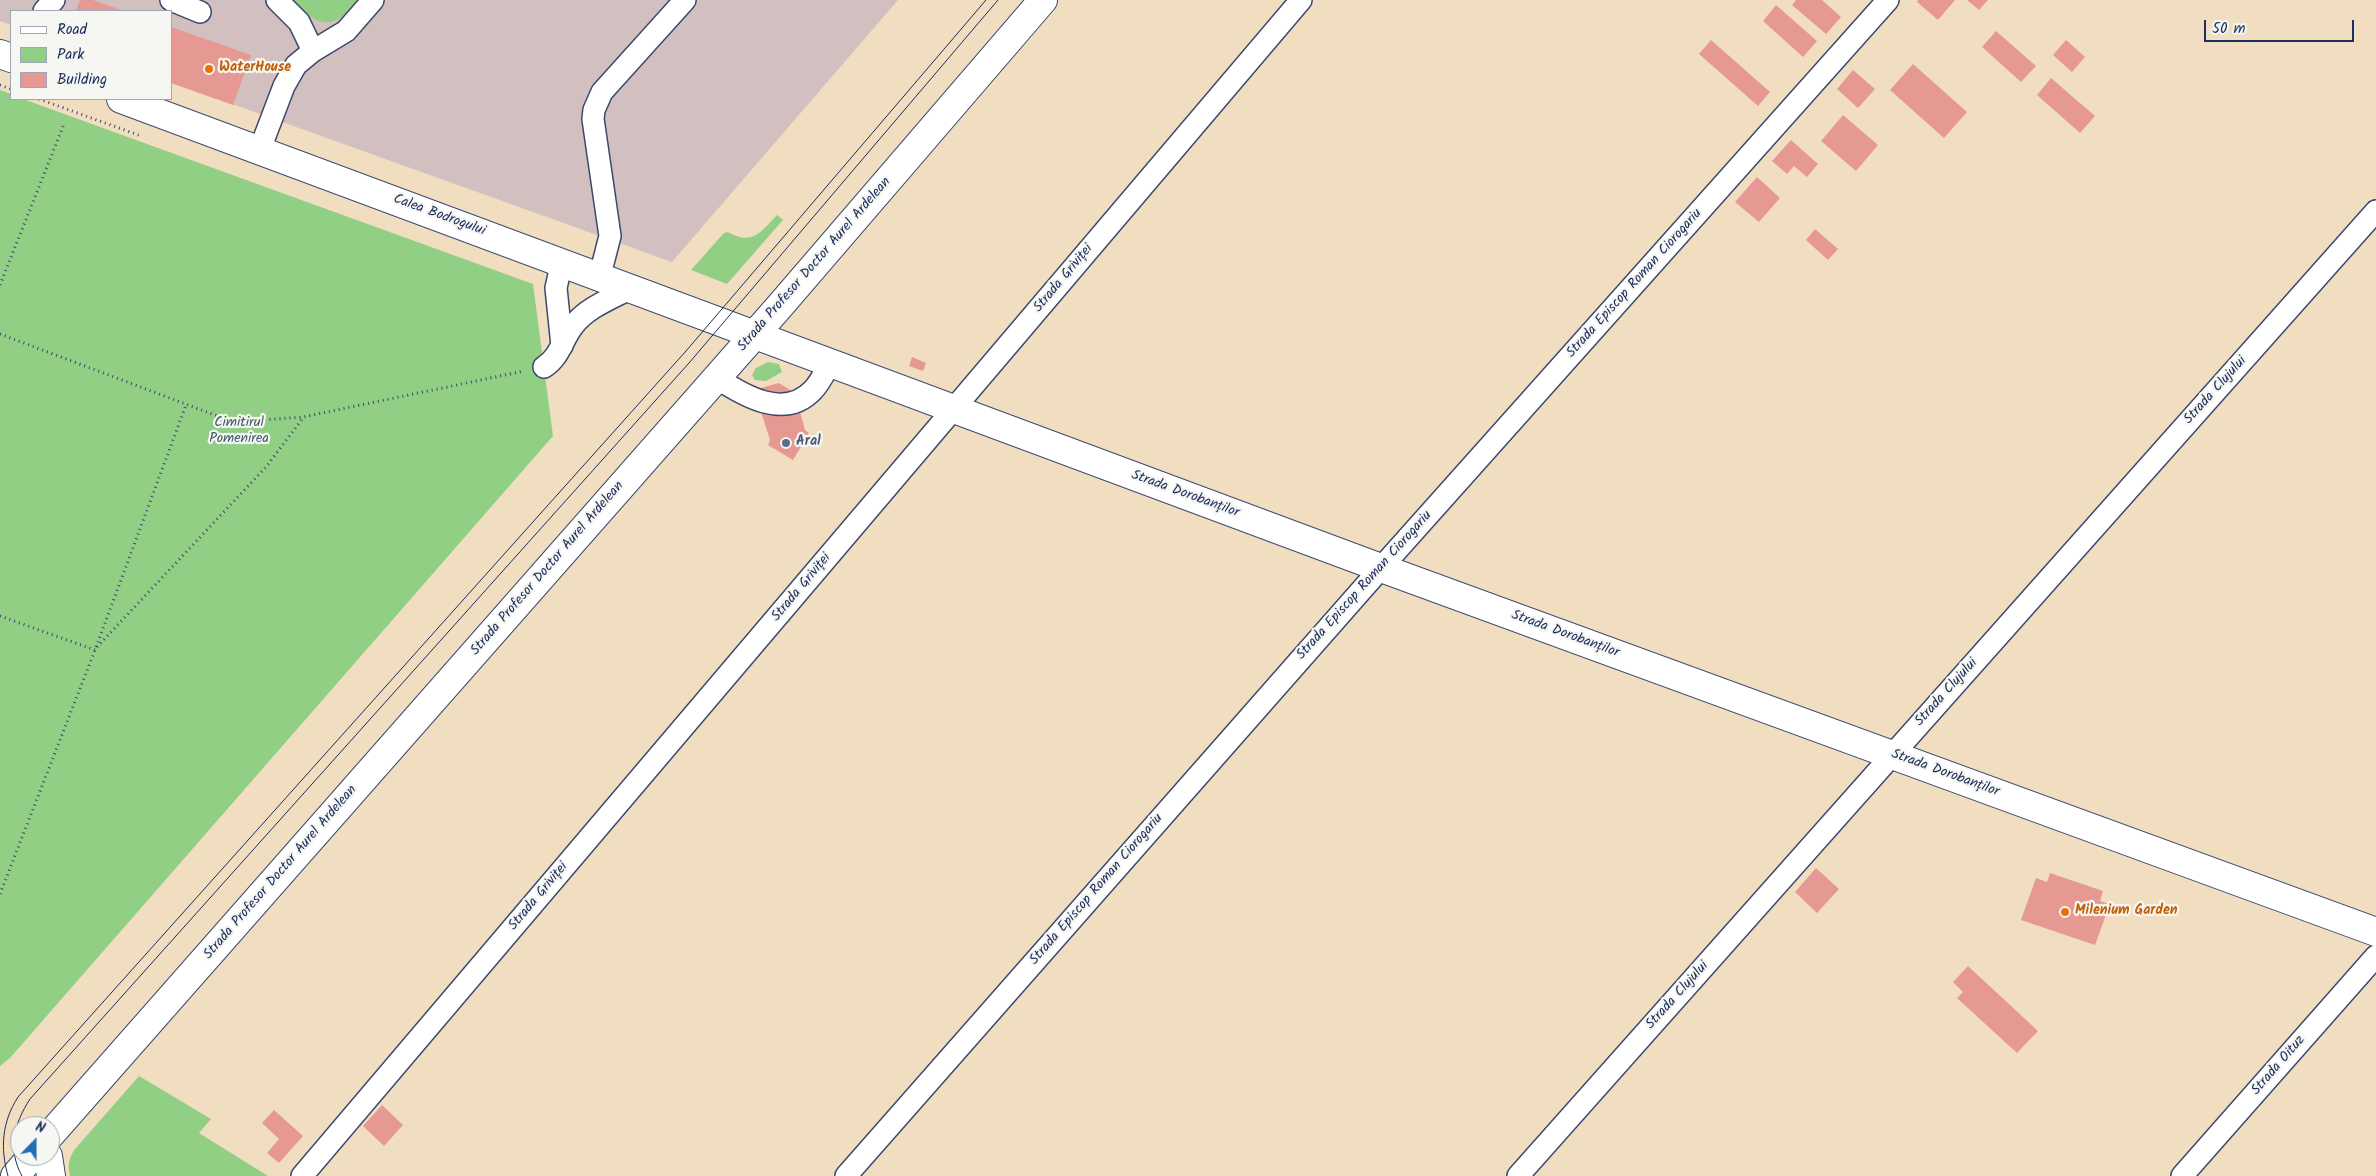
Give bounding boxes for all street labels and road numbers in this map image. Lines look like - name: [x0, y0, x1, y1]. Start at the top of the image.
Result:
- street label: Strada Profesor Doctor Aurel Ardelean: [735, 175, 895, 355]
- street label: Calea Bodrogului: [391, 192, 487, 240]
- street label: Strada Episcop Roman Ciorogariu: [1564, 206, 1706, 362]
- street label: Strada Griviței: [1031, 242, 1097, 316]
- street label: Strada Clujului: [2181, 354, 2251, 428]
- street label: Strada Dorobanților: [1129, 468, 1241, 522]
- street label: Strada Profesor Doctor Aurel Ardelean: [468, 479, 628, 659]
- street label: Strada Episcop Roman Ciorogariu: [1294, 508, 1436, 664]
- street label: Strada Griviței: [769, 551, 835, 625]
- street label: Strada Dorobanților: [1509, 608, 1621, 662]
- street label: Strada Clujului: [1912, 656, 1982, 730]
- street label: Strada Dorobanților: [1889, 747, 2001, 801]
- street label: Strada Profesor Doctor Aurel Ardelean: [201, 783, 361, 963]
- street label: Strada Episcop Roman Ciorogariu: [1027, 811, 1167, 969]
- street label: Strada Griviței: [506, 860, 572, 934]
- street label: Strada Clujului: [1643, 959, 1713, 1033]
- street label: Strada Oituz: [2249, 1033, 2309, 1099]

